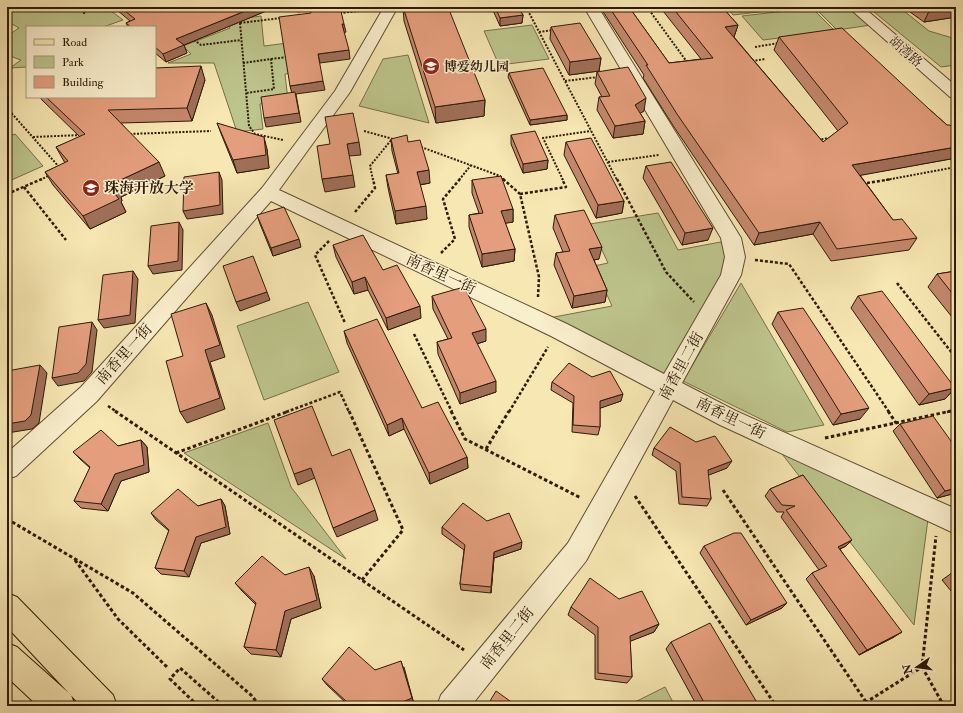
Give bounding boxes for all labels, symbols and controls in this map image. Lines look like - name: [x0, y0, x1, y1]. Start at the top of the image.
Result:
- legend: [26, 26, 156, 98]
- street label: 胡湾路: [885, 33, 925, 71]
- text: Road: [62, 35, 87, 50]
- text: Park: [62, 55, 84, 70]
- school or university icon: 博爱幼儿园: [421, 56, 441, 76]
- place label: 博爱幼儿园: [444, 59, 509, 75]
- text: Building: [62, 75, 105, 90]
- school or university icon: 珠海开放大学: [81, 178, 101, 198]
- place label: 珠海开放大学: [104, 179, 194, 198]
- street label: 南香里一街: [403, 250, 479, 299]
- street label: 南香里一街: [92, 320, 157, 389]
- street label: 南香里二街: [655, 329, 708, 404]
- street label: 南香里一街: [693, 393, 769, 443]
- street label: 南香里二街: [476, 603, 538, 673]
- north arrow: [897, 647, 937, 687]
- text: N: [900, 662, 915, 676]

